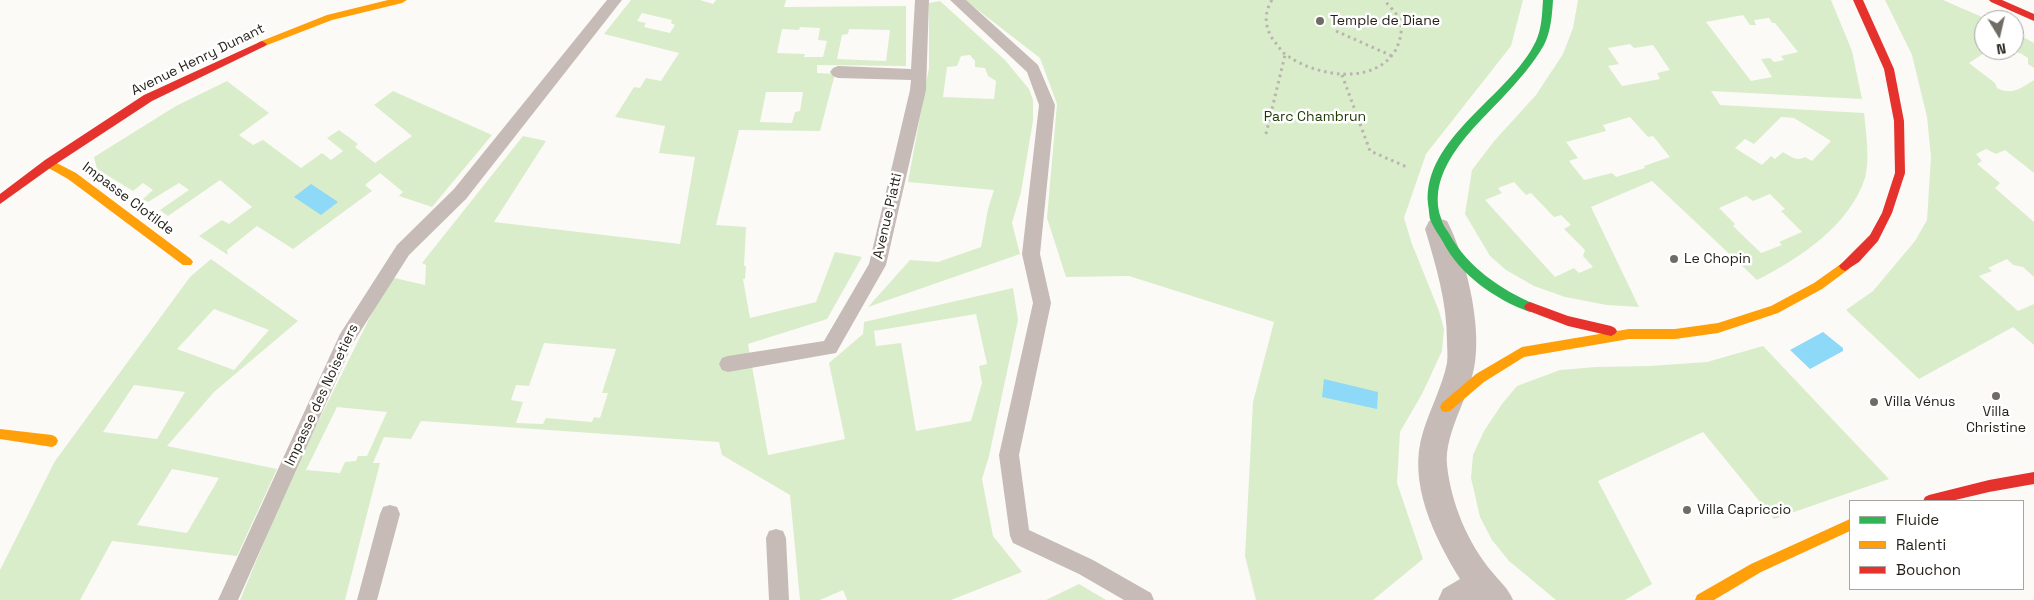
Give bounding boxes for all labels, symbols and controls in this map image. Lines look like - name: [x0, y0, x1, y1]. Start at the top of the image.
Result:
- north arrow: [1974, 10, 2024, 60]
- place label: Temple de Diane: [1330, 13, 1440, 29]
- marker: Temple de Diane: [1314, 15, 1326, 27]
- street label: Avenue Henry Dunant: [129, 20, 267, 100]
- text: N: [1995, 39, 2007, 58]
- park label: Parc Chambrun: [1264, 109, 1366, 125]
- street label: Impasse Clotilde: [79, 159, 177, 239]
- street label: Avenue Piatti: [870, 172, 906, 260]
- place label: Le Chopin: [1684, 251, 1751, 267]
- marker: Le Chopin: [1668, 253, 1680, 265]
- street label: Impasse des Noisetiers: [282, 321, 362, 469]
- marker: Villa Christine: [1990, 390, 2002, 402]
- place label: Villa Vénus: [1884, 394, 1955, 410]
- marker: Villa Vénus: [1868, 396, 1880, 408]
- place label: Villa Christine: [1966, 404, 2026, 437]
- legend: [1849, 500, 2024, 590]
- place label: Villa Capriccio: [1697, 502, 1791, 518]
- marker: Villa Capriccio: [1681, 504, 1693, 516]
- text: Fluide: [1896, 510, 1939, 529]
- text: Ralenti: [1896, 535, 1946, 554]
- text: Bouchon: [1896, 560, 1961, 579]

